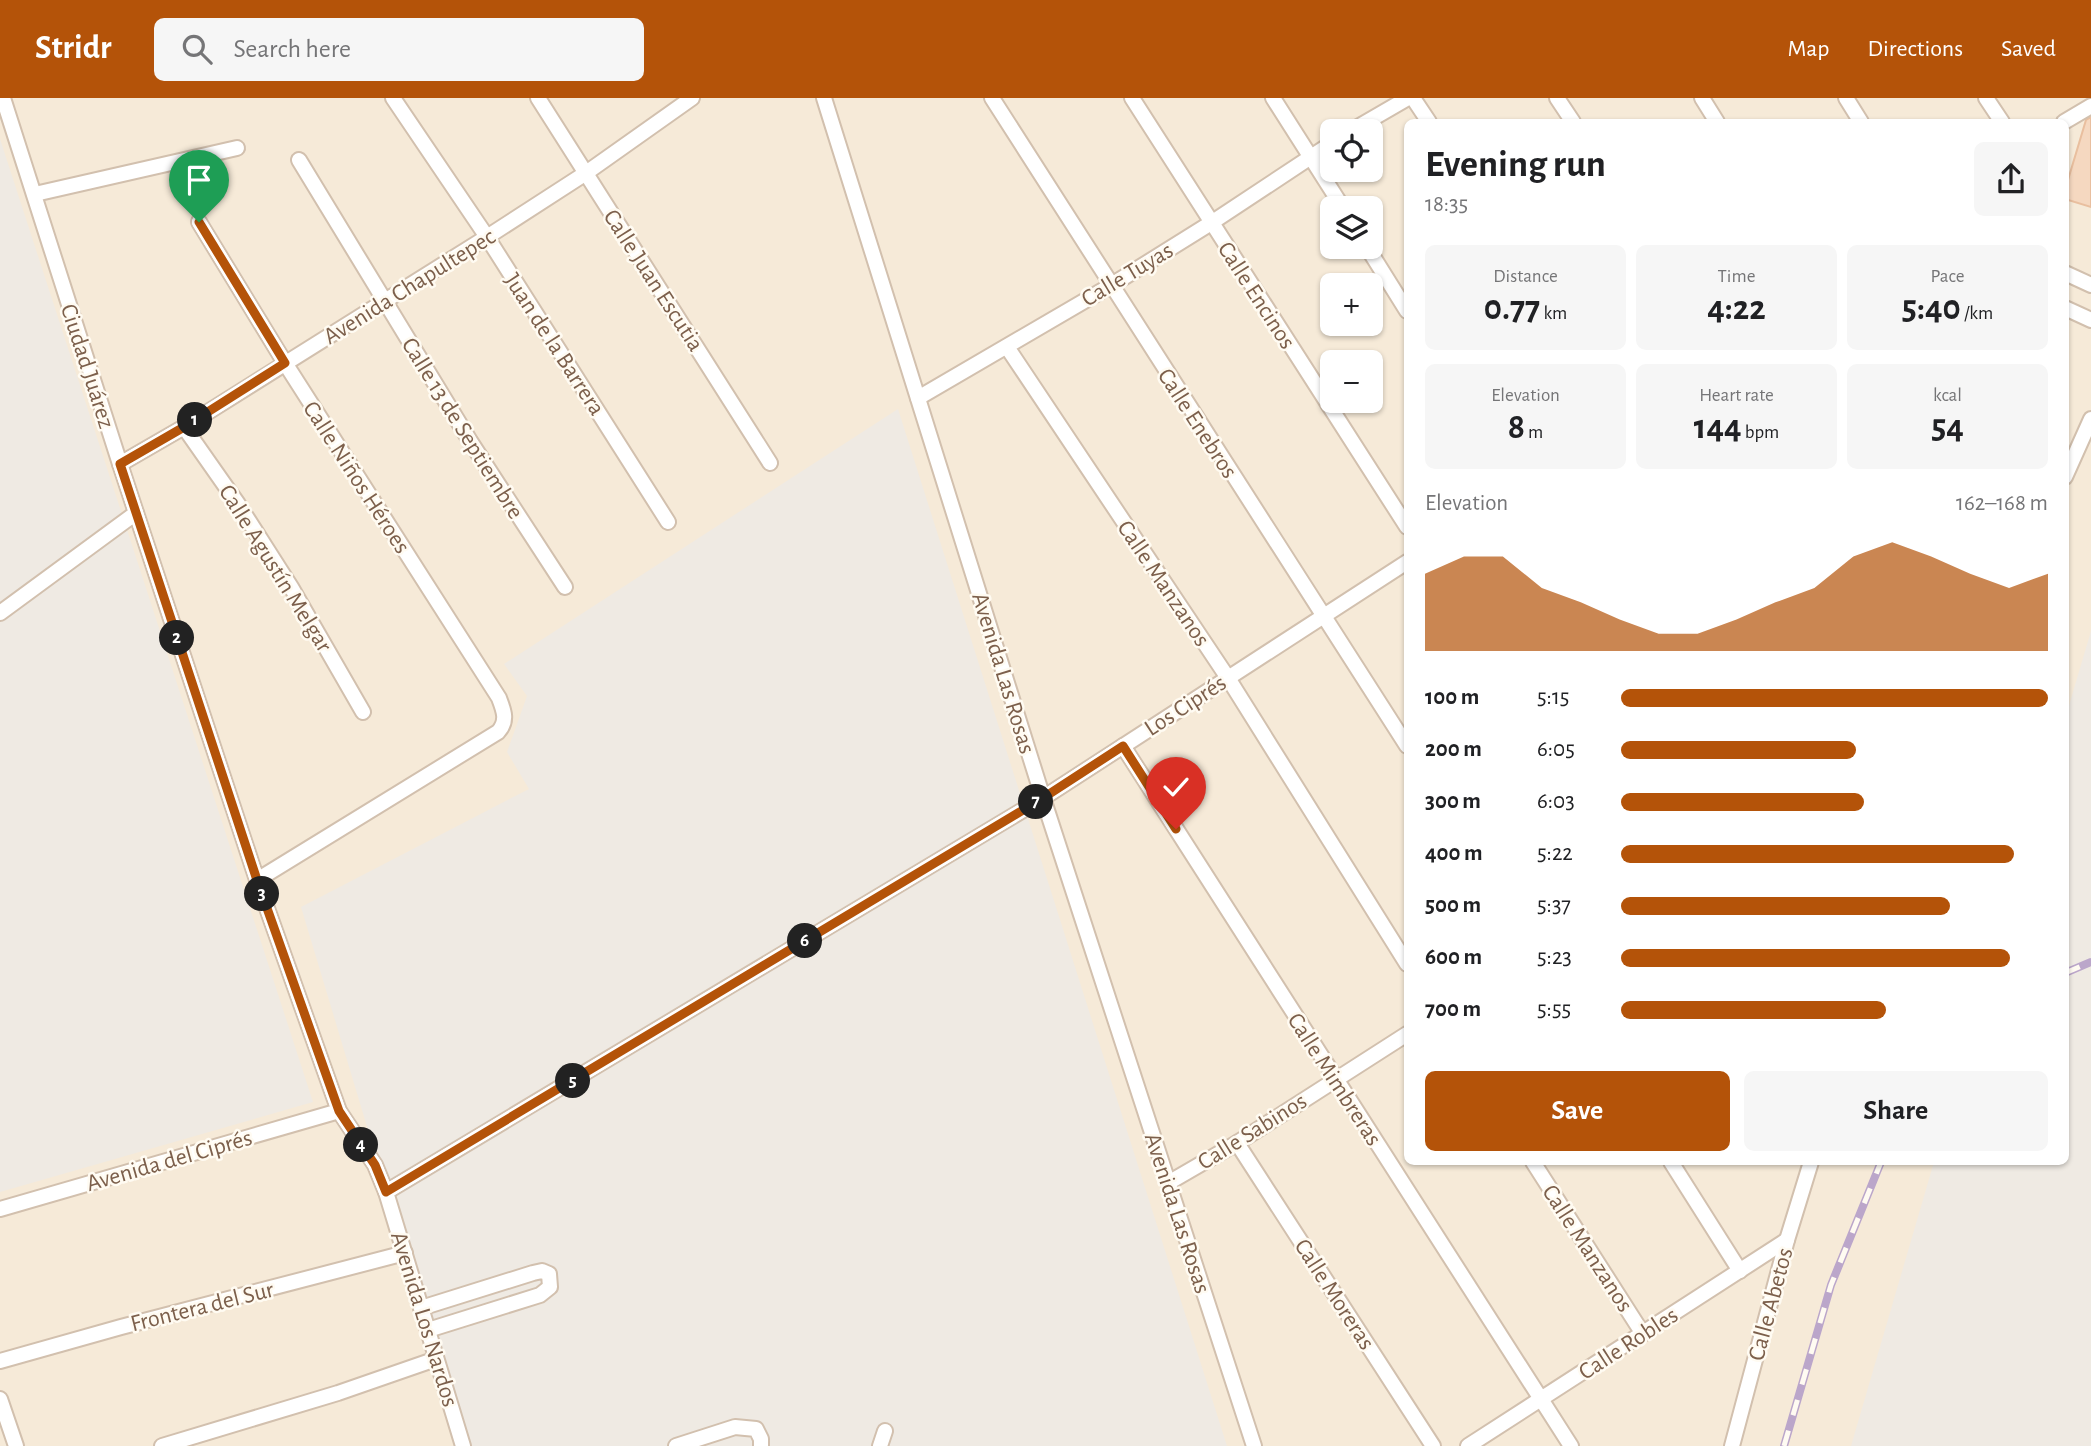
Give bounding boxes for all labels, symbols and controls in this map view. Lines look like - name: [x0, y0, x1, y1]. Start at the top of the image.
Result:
- search box: [154, 18, 644, 81]
- icon: search: [178, 30, 216, 68]
- text: Stridr: [35, 32, 112, 65]
- text: Search here: [234, 36, 351, 62]
- text: Map: [1787, 37, 1829, 61]
- text: Directions: [1867, 37, 1963, 61]
- text: Saved: [2001, 37, 2056, 61]
- map controls: [1320, 119, 1383, 413]
- button: locate: [1320, 119, 1383, 182]
- button: share: [1974, 142, 2048, 216]
- text: Evening run: [1425, 146, 1606, 184]
- pin: [169, 150, 229, 222]
- icon: arrive: [180, 161, 218, 199]
- text: 18:35: [1425, 193, 1468, 216]
- button: layers: [1320, 196, 1383, 259]
- street label: Calle Juan Escutia: [599, 205, 708, 356]
- street label: Avenida Chapultepec: [320, 224, 500, 349]
- street label: Calle Tuyas: [1078, 238, 1177, 311]
- street label: Calle Encinos: [1213, 238, 1300, 353]
- text: Distance: [1493, 267, 1558, 286]
- text: Time: [1718, 267, 1755, 286]
- text: Pace: [1930, 267, 1965, 286]
- street label: Juan de la Barrera: [499, 269, 609, 420]
- button: +: [1320, 273, 1383, 336]
- text: 0.77: [1484, 291, 1540, 326]
- text: 4:22: [1707, 291, 1766, 326]
- text: 5:40: [1902, 291, 1961, 326]
- street label: Ciudad Juárez: [56, 301, 118, 432]
- text: km: [1540, 304, 1567, 323]
- text: /km: [1961, 304, 1993, 323]
- street label: Calle 13 de Septiembre: [397, 334, 528, 523]
- button: −: [1320, 350, 1383, 413]
- street label: Calle Enebros: [1153, 364, 1241, 483]
- text: Elevation: [1491, 386, 1560, 405]
- text: Heart rate: [1699, 386, 1774, 405]
- text: kcal: [1933, 386, 1962, 405]
- street label: Calle Niños Héroes: [298, 397, 414, 558]
- pin: 1: [178, 402, 212, 438]
- text: 1: [191, 410, 198, 429]
- text: 8: [1508, 410, 1525, 445]
- text: 144: [1694, 410, 1742, 445]
- text: 54: [1931, 410, 1964, 445]
- text: m: [1525, 423, 1543, 442]
- text: bpm: [1742, 423, 1779, 442]
- street label: Calle Agustín Melgar: [214, 481, 336, 657]
- text: Elevation: [1425, 492, 1508, 515]
- text: 162–168 m: [1956, 492, 2048, 515]
- street label: Calle Manzanos: [1112, 516, 1214, 651]
- street label: Avenida Las Rosas: [967, 590, 1039, 757]
- pin: 2: [160, 620, 194, 656]
- text: 2: [172, 628, 181, 647]
- street label: Los Ciprés: [1140, 671, 1231, 741]
- text: 100 m: [1425, 686, 1479, 709]
- text: 5:15: [1537, 686, 1569, 709]
- text: 200 m: [1425, 738, 1482, 761]
- text: 6:05: [1537, 738, 1575, 761]
- pin: [1146, 757, 1206, 829]
- icon: check: [1157, 768, 1195, 806]
- pin: 7: [1018, 784, 1054, 820]
- text: 300 m: [1425, 790, 1481, 813]
- text: 6:03: [1537, 790, 1575, 813]
- text: 7: [1031, 792, 1040, 811]
- text: 400 m: [1425, 842, 1483, 865]
- text: 5:22: [1537, 842, 1573, 865]
- pin: 3: [244, 876, 280, 912]
- text: 3: [257, 884, 266, 903]
- text: 500 m: [1425, 894, 1481, 917]
- text: 5:37: [1537, 894, 1571, 917]
- pin: 6: [788, 924, 822, 958]
- text: 6: [800, 931, 809, 950]
- text: 600 m: [1425, 946, 1482, 969]
- text: 5:23: [1537, 946, 1572, 969]
- text: 700 m: [1425, 998, 1481, 1021]
- text: 5:55: [1537, 998, 1571, 1021]
- street label: Calle Mimbreras: [1282, 1009, 1386, 1150]
- pin: 5: [556, 1063, 590, 1098]
- text: 5: [568, 1071, 577, 1090]
- button: Save: [1425, 1071, 1730, 1151]
- button: Share: [1744, 1071, 2048, 1151]
- street label: Calle Sabinos: [1194, 1089, 1311, 1175]
- street label: Avenida del Ciprés: [84, 1126, 255, 1196]
- pin: 4: [344, 1128, 378, 1162]
- street label: Avenida Las Rosas: [1140, 1130, 1214, 1296]
- text: 4: [356, 1135, 365, 1154]
- street label: Calle Manzanos: [1537, 1181, 1637, 1316]
- street label: Avenida Los Nardos: [386, 1229, 462, 1410]
- street label: Calle Moreras: [1290, 1235, 1379, 1354]
- street label: Calle Abetos: [1744, 1245, 1798, 1363]
- street label: Frontera del Sur: [128, 1278, 277, 1336]
- street label: Calle Robles: [1575, 1303, 1682, 1385]

